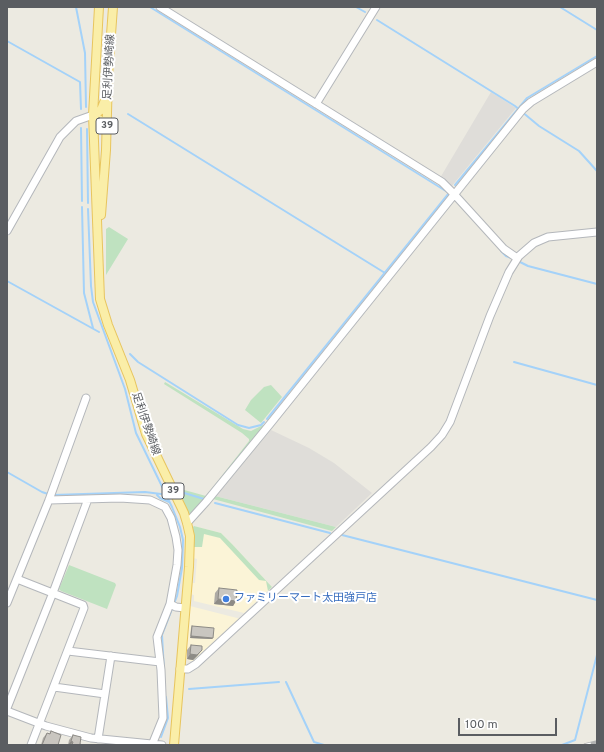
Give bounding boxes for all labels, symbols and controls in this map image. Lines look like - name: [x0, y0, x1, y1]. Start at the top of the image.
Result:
- street label: 足利伊勢崎線: [102, 34, 118, 100]
- road number: 39: [96, 118, 118, 134]
- street label: 足利伊勢崎線: [128, 391, 162, 457]
- road number: 39: [162, 483, 184, 499]
- place label: ファミリーマート太田強戸店: [234, 592, 377, 606]
- marker: ファミリーマート太田強戸店: [221, 594, 231, 604]
- scale bar: [460, 710, 559, 736]
- text: 100 m: [465, 717, 498, 733]

